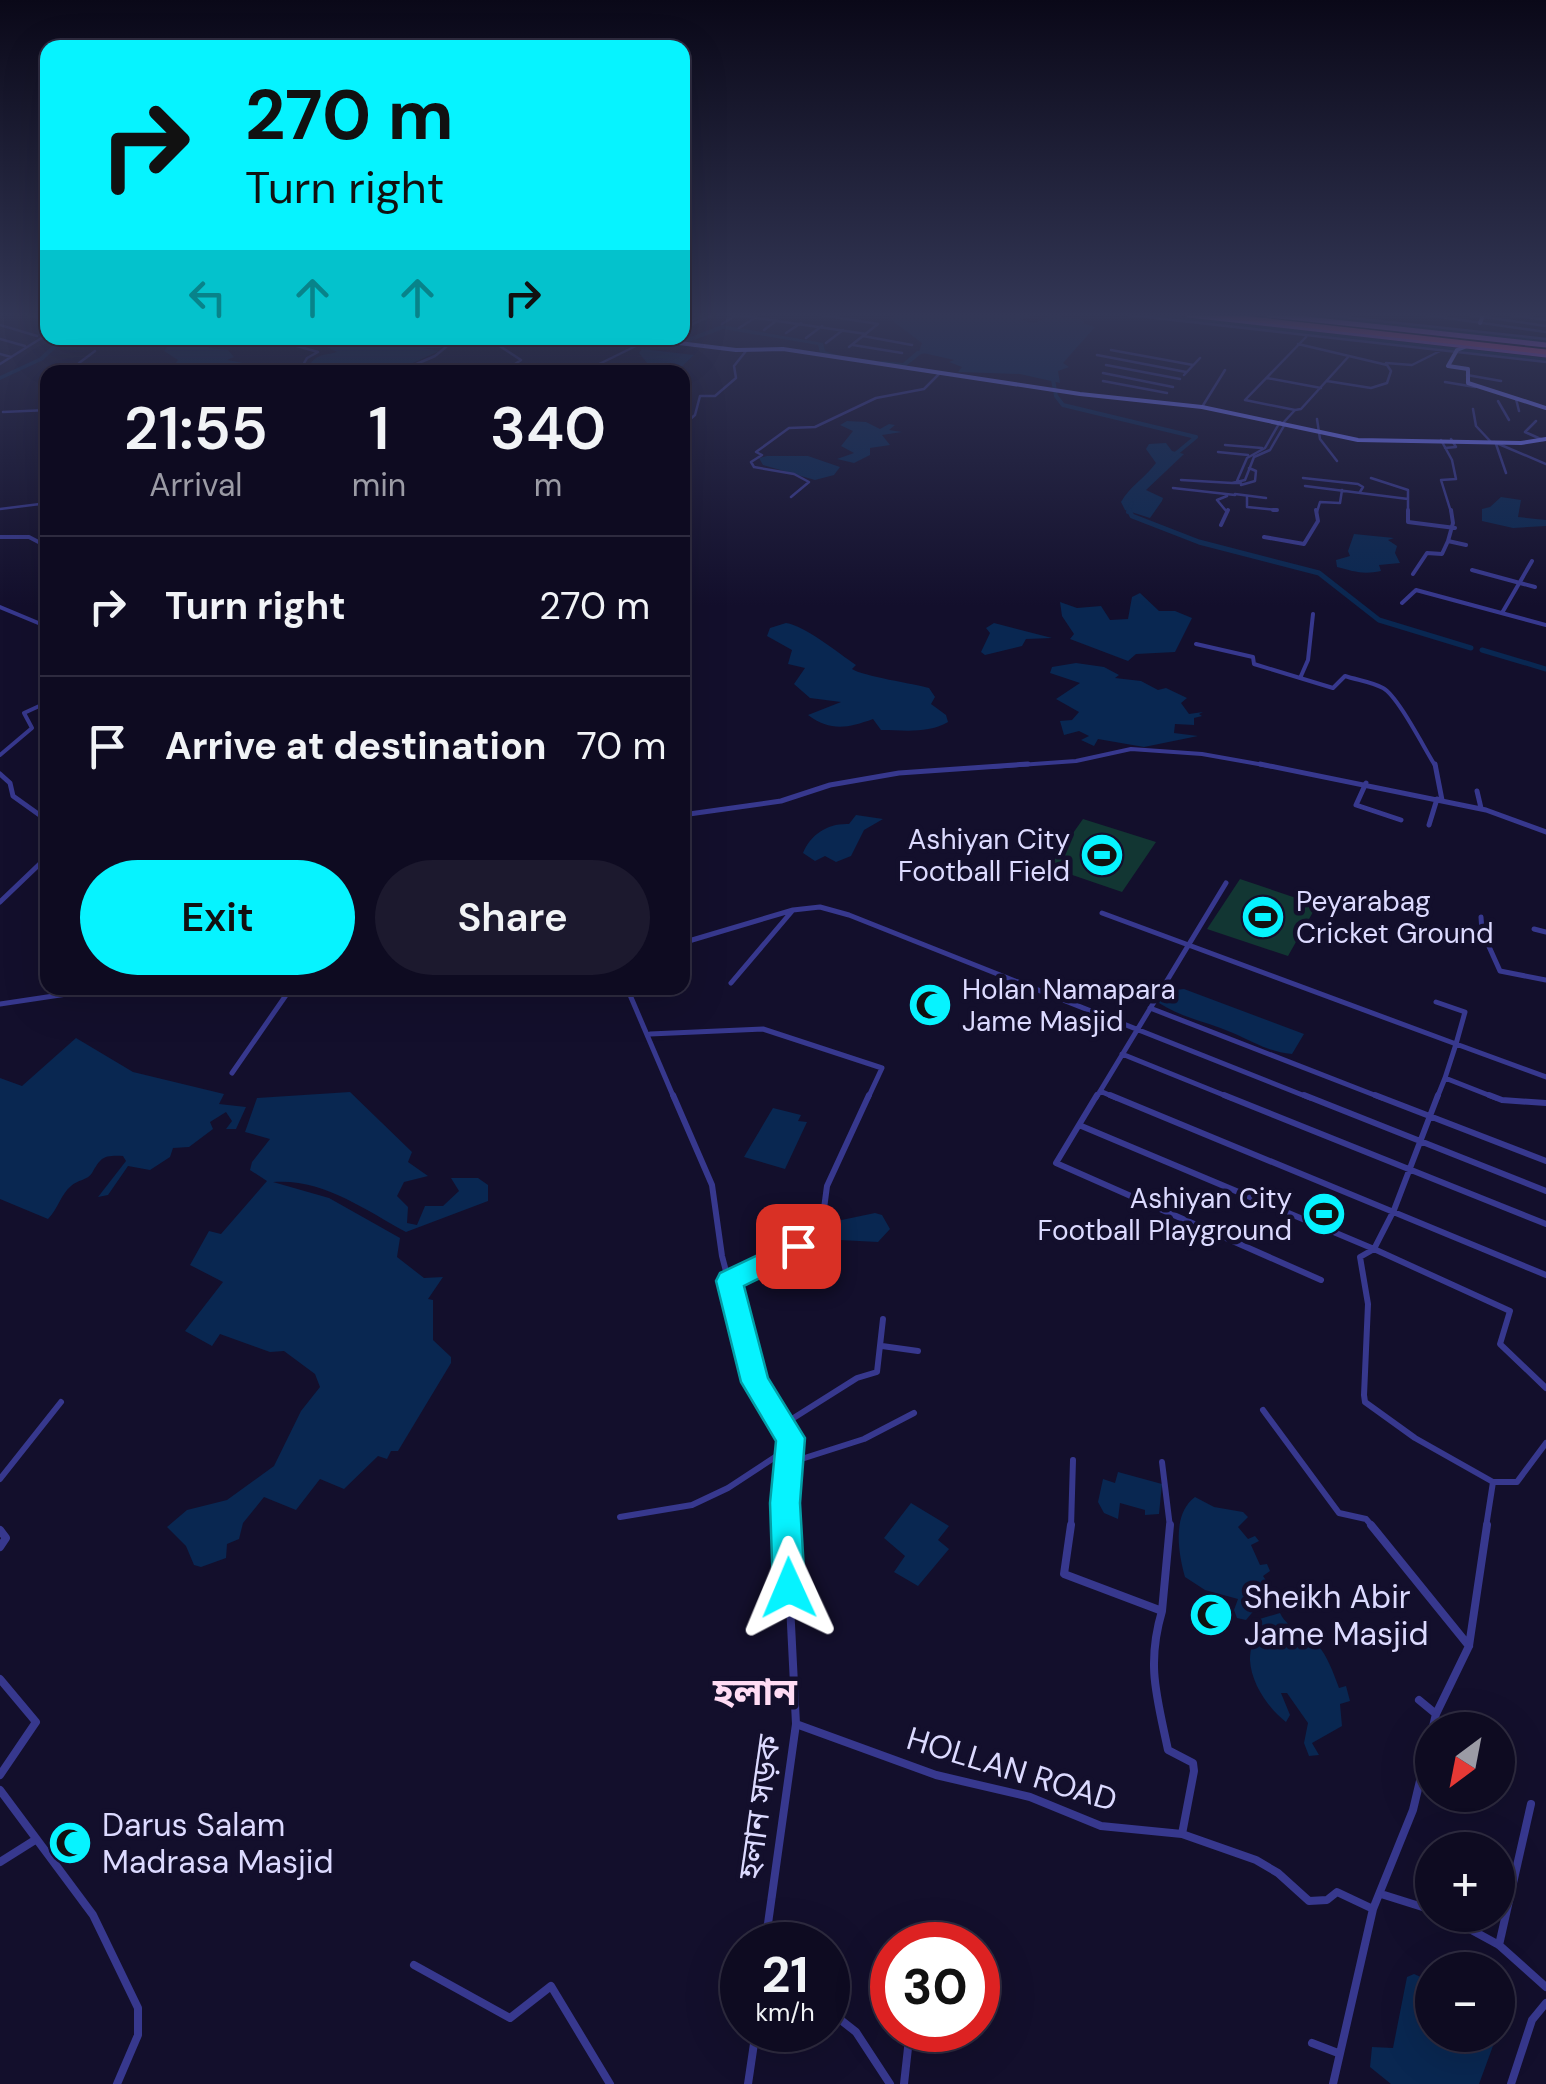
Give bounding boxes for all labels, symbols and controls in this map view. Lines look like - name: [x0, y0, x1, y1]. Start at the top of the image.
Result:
- text: 270 m: [245, 70, 454, 161]
- icon: right: [80, 80, 210, 210]
- text: Turn right: [245, 158, 444, 217]
- icon: left: [180, 270, 235, 325]
- icon: ahead: [285, 270, 340, 325]
- icon: ahead: [390, 270, 445, 325]
- icon: right: [495, 270, 550, 325]
- text: 21:55: [124, 389, 268, 468]
- text: 1: [368, 389, 389, 468]
- text: 340: [490, 389, 606, 468]
- text: Arrival: [149, 464, 242, 506]
- text: min: [352, 464, 406, 506]
- text: m: [534, 464, 562, 506]
- icon: right: [80, 579, 135, 634]
- text: Turn right: [165, 581, 346, 631]
- text: 270 m: [539, 581, 650, 631]
- icon: arrive: [80, 719, 135, 774]
- text: Arrive at destination: [165, 721, 547, 771]
- text: 70 m: [577, 721, 666, 771]
- place label: Ashiyan City Football Field: [898, 821, 1070, 890]
- sports icon: Ashiyan City Football Field: [1079, 832, 1125, 878]
- button: Exit: [80, 860, 355, 975]
- button: Share: [375, 860, 650, 975]
- place label: Peyarabag Cricket Ground: [1296, 883, 1493, 952]
- sports icon: Peyarabag Cricket Ground: [1240, 894, 1286, 940]
- place label: Holan Namapara Jame Masjid: [962, 971, 1176, 1040]
- mosque icon: Holan Namapara Jame Masjid: [907, 982, 953, 1028]
- place label: Ashiyan City Football Playground: [1038, 1180, 1292, 1249]
- sports icon: Ashiyan City Football Playground: [1301, 1191, 1347, 1237]
- pin: [756, 1204, 841, 1289]
- icon: arrive: [771, 1219, 826, 1274]
- position arrow: [737, 1536, 841, 1640]
- place label: Sheikh Abir Jame Masjid: [1244, 1576, 1429, 1655]
- mosque icon: Sheikh Abir Jame Masjid: [1188, 1592, 1234, 1638]
- district label: হলান: [712, 1667, 798, 1717]
- north arrow: [1415, 1712, 1515, 1812]
- map controls: [1415, 1712, 1515, 2052]
- street label: HOLLAN ROAD: [902, 1717, 1122, 1821]
- street label: হলান সড়ক: [728, 1731, 790, 1883]
- place label: Darus Salam Madrasa Masjid: [102, 1804, 334, 1883]
- mosque icon: Darus Salam Madrasa Masjid: [47, 1820, 93, 1866]
- button: +: [1415, 1832, 1515, 1932]
- speed limit sign: 30: [870, 1922, 1000, 2052]
- text: 21: [761, 1942, 809, 2008]
- button: −: [1415, 1952, 1515, 2052]
- text: km/h: [755, 1996, 815, 2029]

